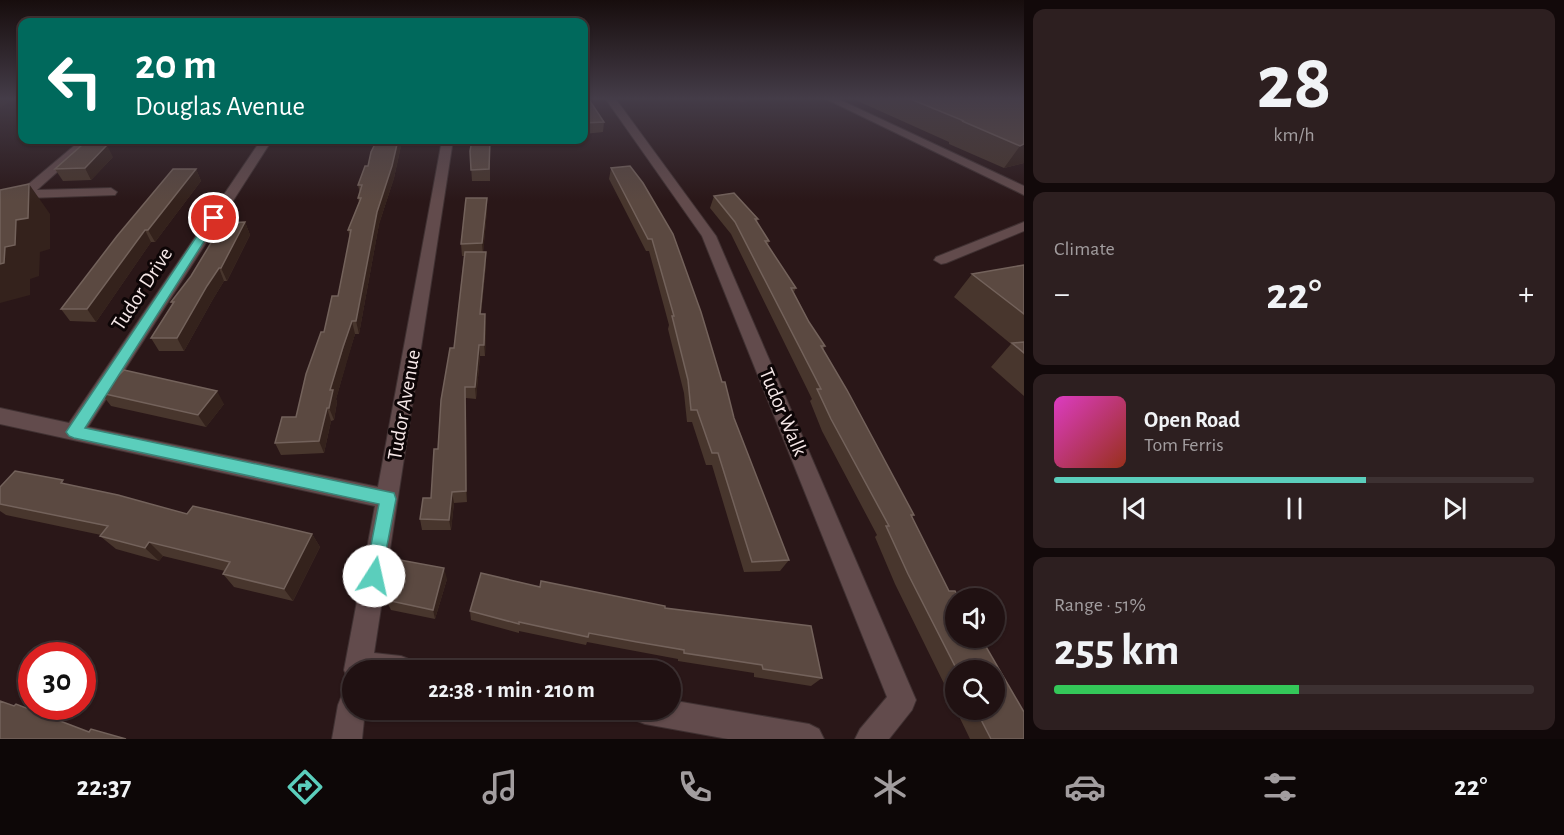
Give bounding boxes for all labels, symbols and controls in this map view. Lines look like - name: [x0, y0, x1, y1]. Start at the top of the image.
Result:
- icon: left: [36, 42, 114, 120]
- text: 20 m: [135, 44, 217, 86]
- text: 28: [1256, 45, 1332, 123]
- text: Douglas Avenue: [135, 93, 305, 120]
- text: km/h: [1273, 125, 1315, 145]
- pin: [188, 192, 239, 243]
- icon: arrive: [197, 201, 230, 234]
- text: Climate: [1054, 239, 1115, 259]
- street label: Tudor Drive: [108, 244, 176, 334]
- text: 22°: [1266, 272, 1322, 317]
- text: −: [1054, 278, 1070, 311]
- text: +: [1518, 278, 1534, 311]
- street label: Tudor Avenue: [384, 348, 424, 462]
- street label: Tudor Walk: [755, 365, 811, 459]
- text: Open Road: [1144, 409, 1240, 431]
- text: Tom Ferris: [1144, 435, 1224, 455]
- icon: previous: [1118, 492, 1151, 525]
- icon: pause: [1278, 492, 1311, 525]
- icon: next: [1438, 492, 1471, 525]
- position arrow: [342, 544, 406, 608]
- map controls: [945, 588, 1005, 720]
- button: sound: [945, 588, 1005, 648]
- text: Range · 51%: [1054, 595, 1146, 615]
- text: 255 km: [1054, 628, 1179, 673]
- speed limit sign: 30: [18, 642, 96, 720]
- button: search: [945, 660, 1005, 720]
- text: 22:38 · 1 min · 210 m: [428, 679, 595, 701]
- icon: directions: [284, 766, 326, 808]
- icon: music: [479, 766, 521, 808]
- icon: phone: [674, 766, 716, 808]
- icon: climate: [869, 766, 911, 808]
- icon: car: [1064, 766, 1106, 808]
- icon: filters: [1259, 766, 1301, 808]
- text: 22:37: [76, 773, 131, 800]
- text: 22°: [1454, 773, 1487, 800]

